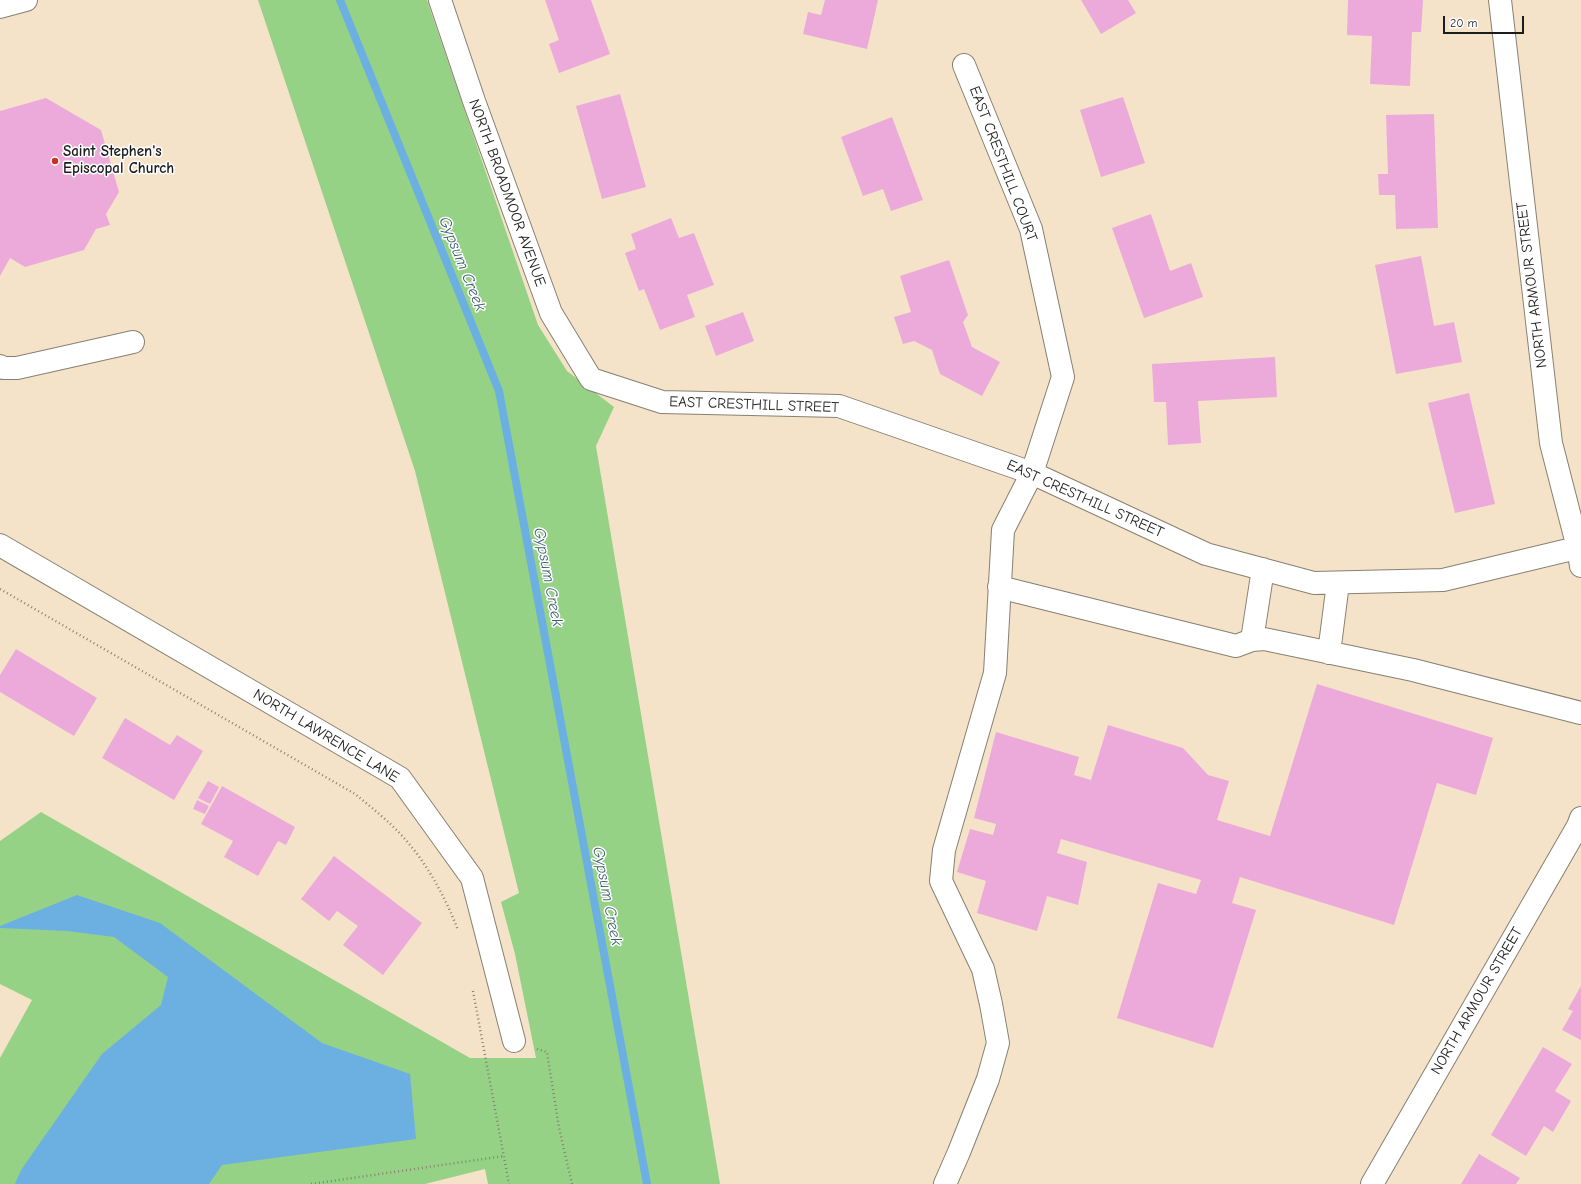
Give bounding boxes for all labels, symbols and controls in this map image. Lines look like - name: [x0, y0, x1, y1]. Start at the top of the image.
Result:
- scale bar: [1445, 8, 1526, 34]
- text: 20 m: [1450, 16, 1478, 30]
- street label: EAST CRESTHILL COURT: [965, 84, 1041, 244]
- street label: NORTH BROADMOOR AVENUE: [465, 97, 549, 289]
- place label: Saint Stephen's Episcopal Church: [63, 143, 174, 178]
- marker: Saint Stephen's Episcopal Church: [50, 156, 60, 166]
- street label: NORTH ARMOUR STREET: [1513, 201, 1551, 369]
- water label: Gypsum Creek: [434, 214, 490, 314]
- street label: EAST CRESTHILL STREET: [669, 393, 839, 417]
- street label: EAST CRESTHILL STREET: [1004, 456, 1166, 542]
- water label: Gypsum Creek: [529, 526, 567, 628]
- street label: NORTH LAWRENCE LANE: [250, 685, 402, 787]
- water label: Gypsum Creek: [588, 845, 626, 947]
- street label: NORTH ARMOUR STREET: [1427, 924, 1527, 1078]

